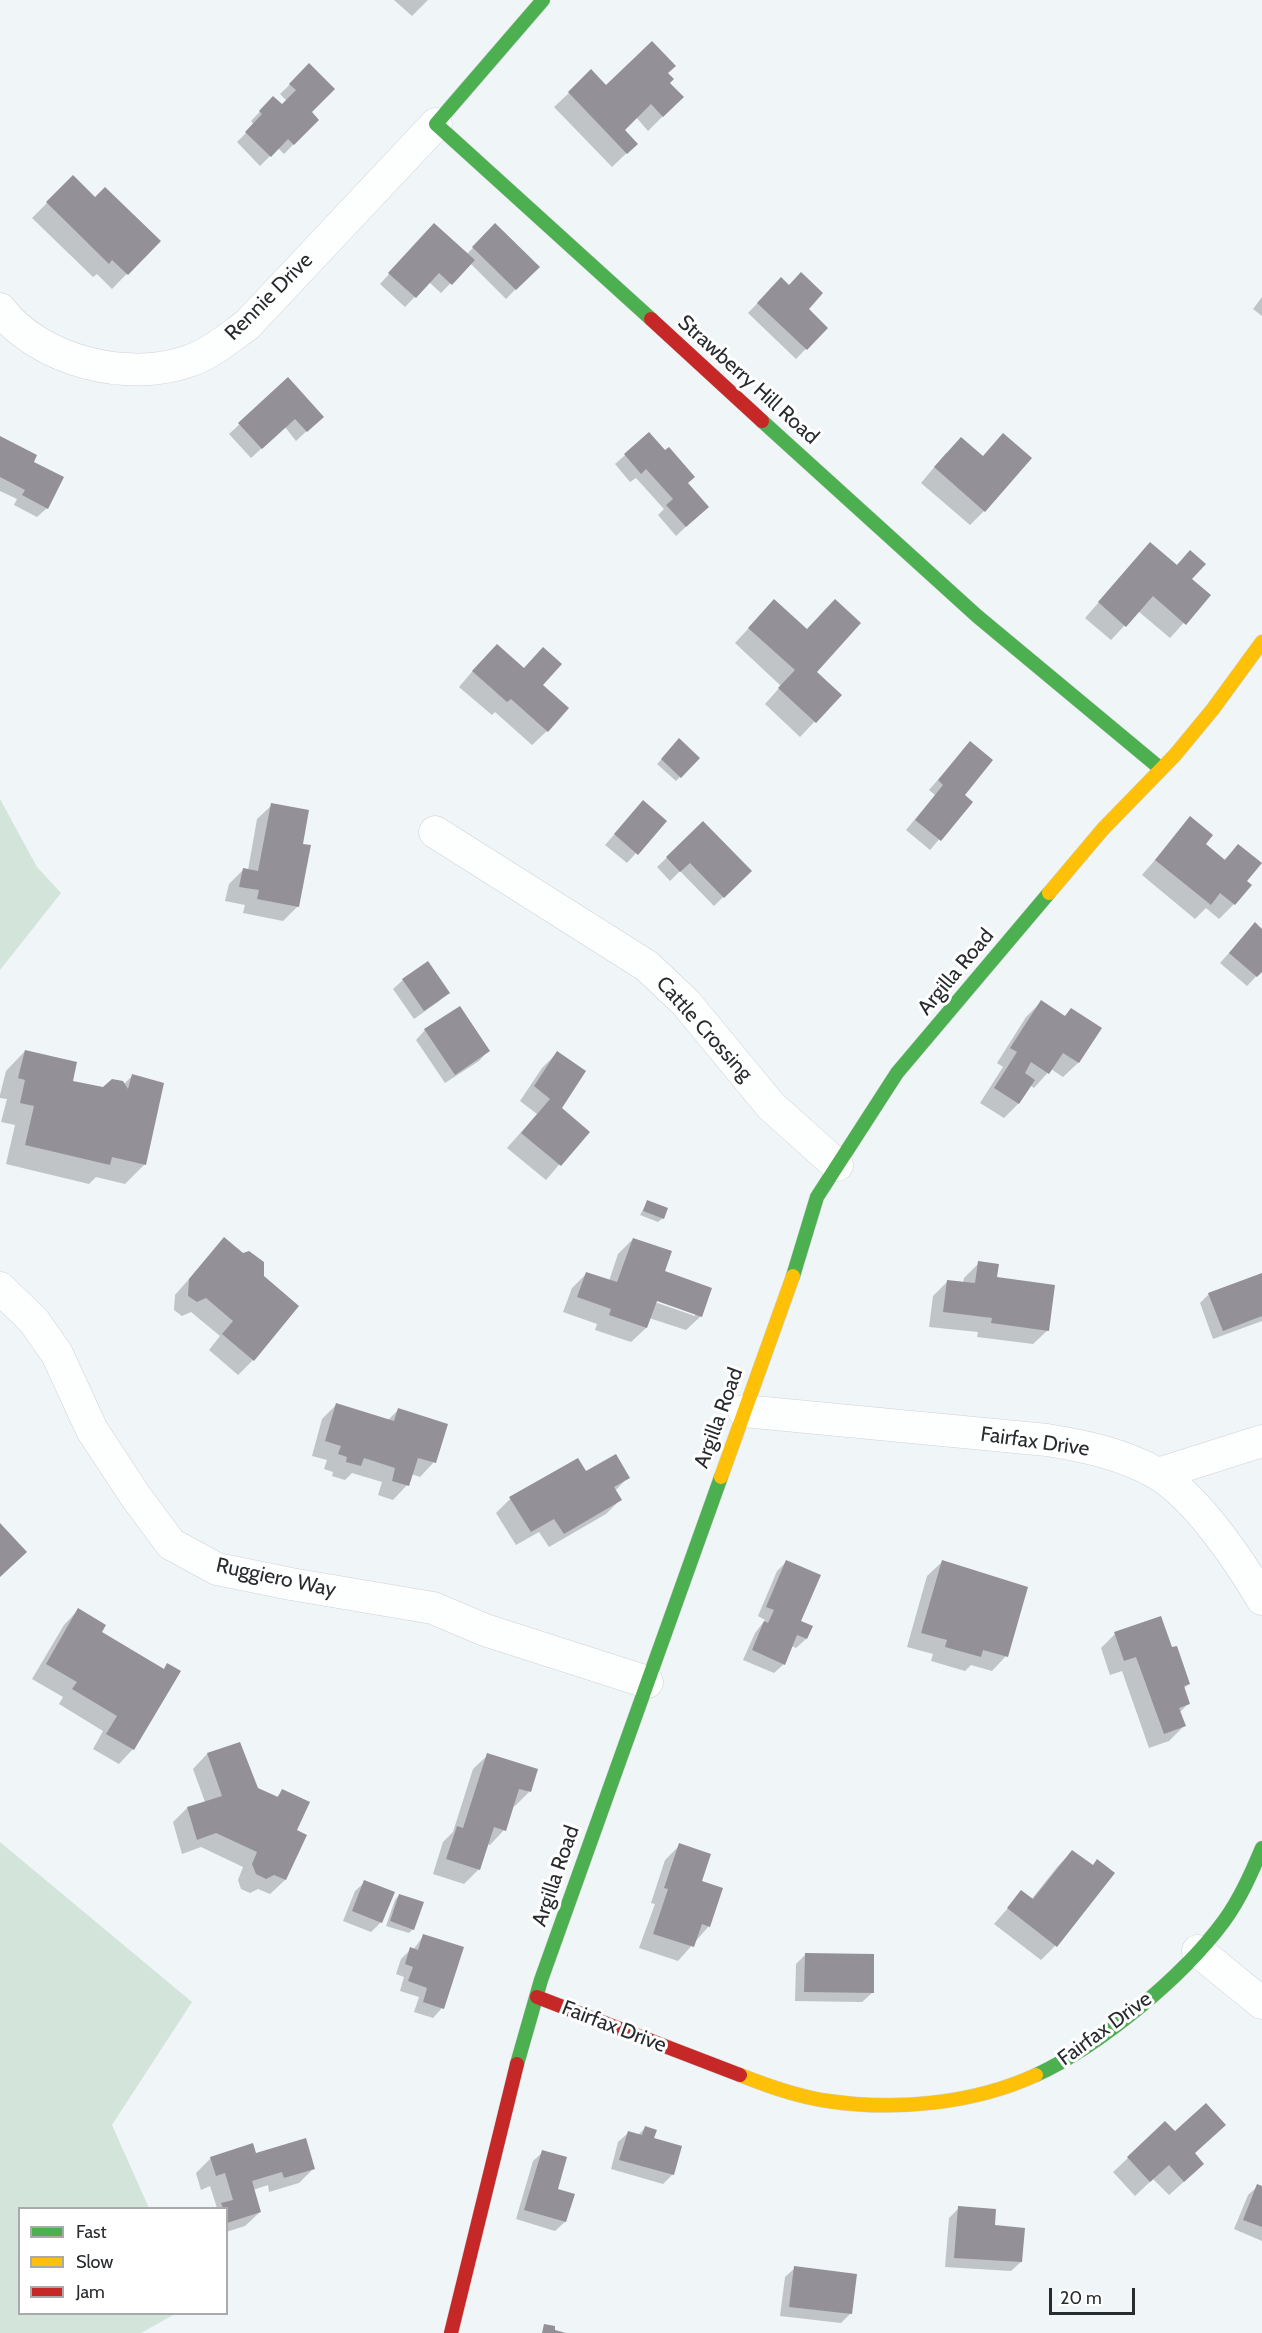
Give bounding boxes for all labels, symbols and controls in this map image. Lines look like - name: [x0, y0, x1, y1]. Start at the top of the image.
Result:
- street label: Rennie Drive: [220, 248, 318, 346]
- street label: Strawberry Hill Road: [672, 310, 824, 450]
- street label: Argilla Road: [913, 924, 999, 1020]
- street label: Cattle Crossing: [650, 972, 758, 1086]
- street label: Argilla Road: [689, 1364, 749, 1472]
- street label: Fairfax Drive: [979, 1422, 1091, 1462]
- street label: Ruggiero Way: [214, 1553, 338, 1603]
- street label: Argilla Road: [527, 1822, 585, 1930]
- street label: Fairfax Drive: [1053, 1987, 1157, 2071]
- street label: Fairfax Drive: [558, 1996, 670, 2058]
- legend: [18, 2207, 228, 2315]
- text: Fast: [76, 2221, 107, 2243]
- text: Slow: [76, 2251, 113, 2273]
- scale bar: [1052, 2276, 1138, 2314]
- text: Jam: [76, 2281, 105, 2303]
- text: 20 m: [1060, 2287, 1102, 2309]

